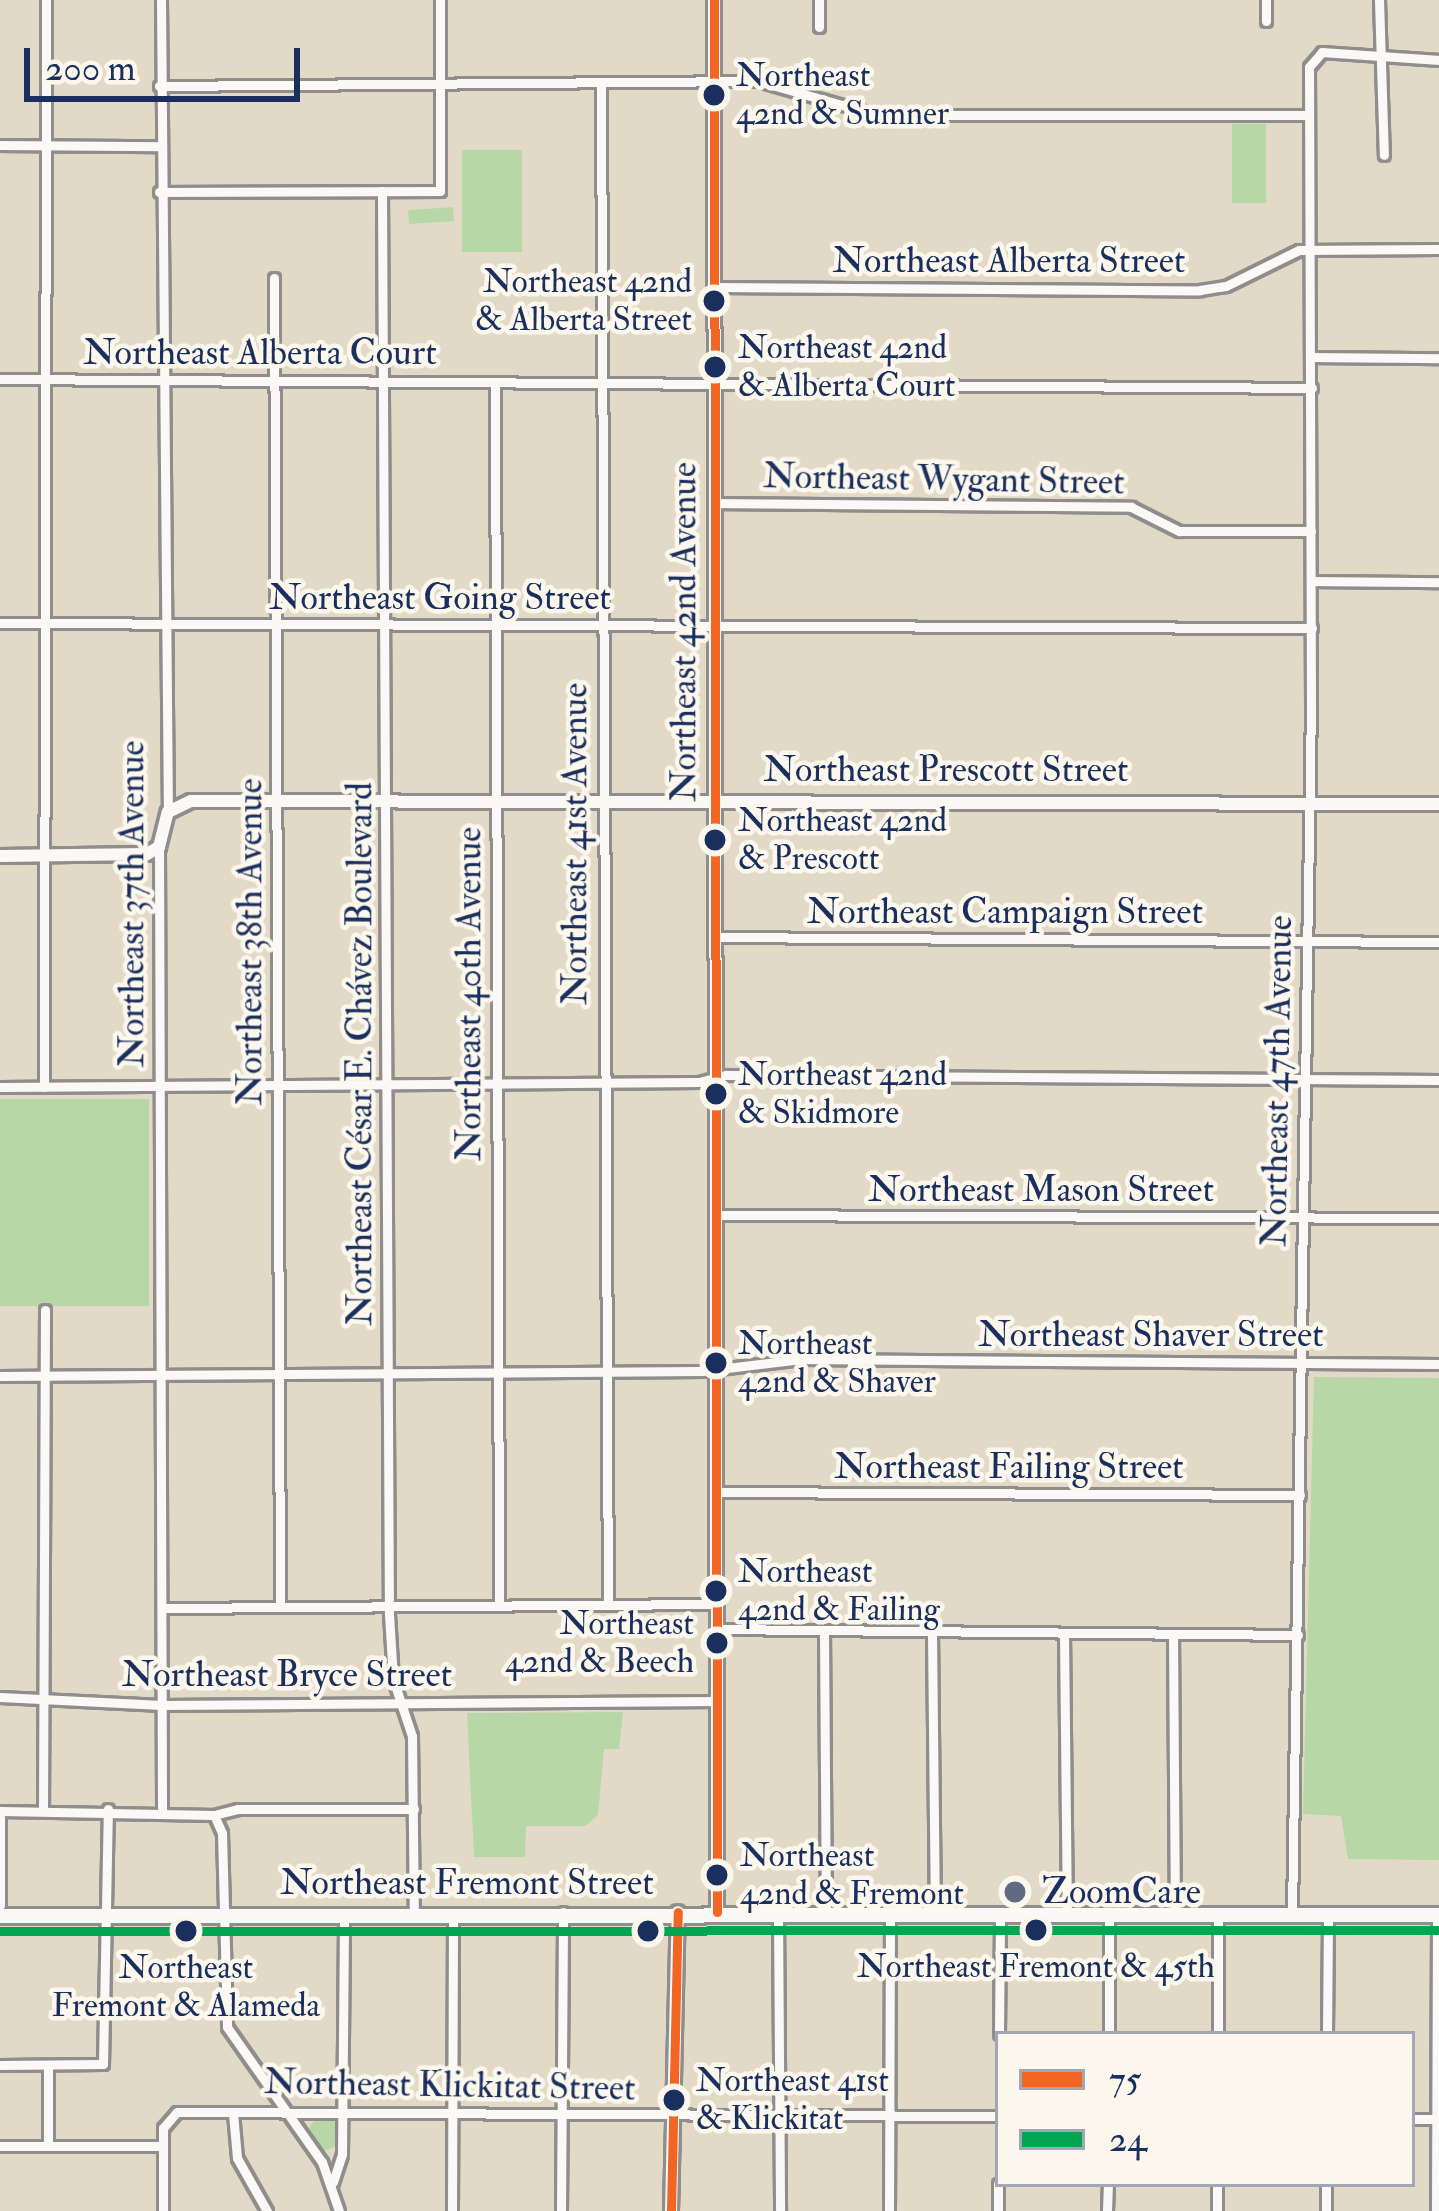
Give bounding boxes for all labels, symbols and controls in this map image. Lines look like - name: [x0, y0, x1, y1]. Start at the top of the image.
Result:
- scale bar: [30, 24, 306, 98]
- text: 200 m: [45, 46, 136, 91]
- place label: Northeast 42nd & Sumner: [736, 56, 949, 134]
- marker: Northeast 42nd & Sumner: [703, 84, 725, 106]
- street label: Northeast Alberta Street: [833, 239, 1185, 283]
- place label: Northeast 42nd & Alberta Street: [475, 262, 692, 340]
- marker: Northeast 42nd & Alberta Street: [703, 290, 725, 312]
- place label: Northeast 42nd & Alberta Court: [738, 328, 955, 406]
- street label: Northeast Alberta Court: [83, 331, 437, 375]
- marker: Northeast 42nd & Alberta Court: [704, 356, 726, 378]
- street label: Northeast Wygant Street: [763, 454, 1125, 504]
- street label: Northeast 42nd Avenue: [662, 462, 706, 802]
- street label: Northeast Going Street: [269, 576, 611, 620]
- street label: Northeast 41st Avenue: [553, 683, 597, 1005]
- street label: Northeast 37th Avenue: [110, 741, 154, 1067]
- street label: Northeast Prescott Street: [764, 748, 1128, 792]
- street label: Northeast 38th Avenue: [228, 778, 272, 1106]
- street label: Northeast César E. Chávez Boulevard: [338, 782, 382, 1326]
- place label: Northeast 42nd & Prescott: [738, 801, 947, 879]
- street label: Northeast 40th Avenue: [447, 827, 491, 1161]
- marker: Northeast 42nd & Prescott: [704, 829, 726, 851]
- street label: Northeast Campaign Street: [807, 890, 1203, 934]
- street label: Northeast 47th Avenue: [1253, 915, 1301, 1247]
- place label: Northeast 42nd & Skidmore: [738, 1055, 947, 1133]
- marker: Northeast 42nd & Skidmore: [705, 1083, 727, 1105]
- street label: Northeast Mason Street: [868, 1168, 1214, 1212]
- street label: Northeast Shaver Street: [978, 1313, 1324, 1357]
- place label: Northeast 42nd & Shaver: [738, 1324, 936, 1402]
- marker: Northeast 42nd & Shaver: [705, 1352, 727, 1374]
- street label: Northeast Failing Street: [834, 1445, 1184, 1489]
- place label: Northeast 42nd & Failing: [738, 1552, 940, 1630]
- marker: Northeast 42nd & Failing: [705, 1580, 727, 1602]
- place label: Northeast 42nd & Beech: [505, 1604, 694, 1682]
- marker: Northeast 42nd & Beech: [706, 1632, 728, 1654]
- street label: Northeast Bryce Street: [122, 1653, 452, 1697]
- place label: Northeast 42nd & Fremont: [740, 1836, 964, 1914]
- street label: Northeast Fremont Street: [280, 1861, 654, 1905]
- marker: Northeast 42nd & Fremont: [706, 1864, 728, 1886]
- place label: ZoomCare: [1042, 1870, 1201, 1914]
- marker: ZoomCare: [999, 1876, 1031, 1908]
- marker: Northeast Fremont & 45th: [1025, 1919, 1047, 1941]
- marker: Northeast Fremont & Alameda: [175, 1920, 197, 1942]
- unlabelled marker: [637, 1920, 659, 1942]
- place label: Northeast Fremont & 45th: [857, 1947, 1215, 1987]
- place label: Northeast Fremont & Alameda: [52, 1948, 320, 2026]
- legend: [995, 2031, 1415, 2187]
- text: 75: [1109, 2057, 1141, 2102]
- street label: Northeast Klickitat Street: [264, 2060, 636, 2110]
- place label: Northeast 41st & Klickitat: [696, 2061, 889, 2139]
- marker: Northeast 41st & Klickitat: [663, 2089, 685, 2111]
- text: 24: [1109, 2117, 1147, 2162]

